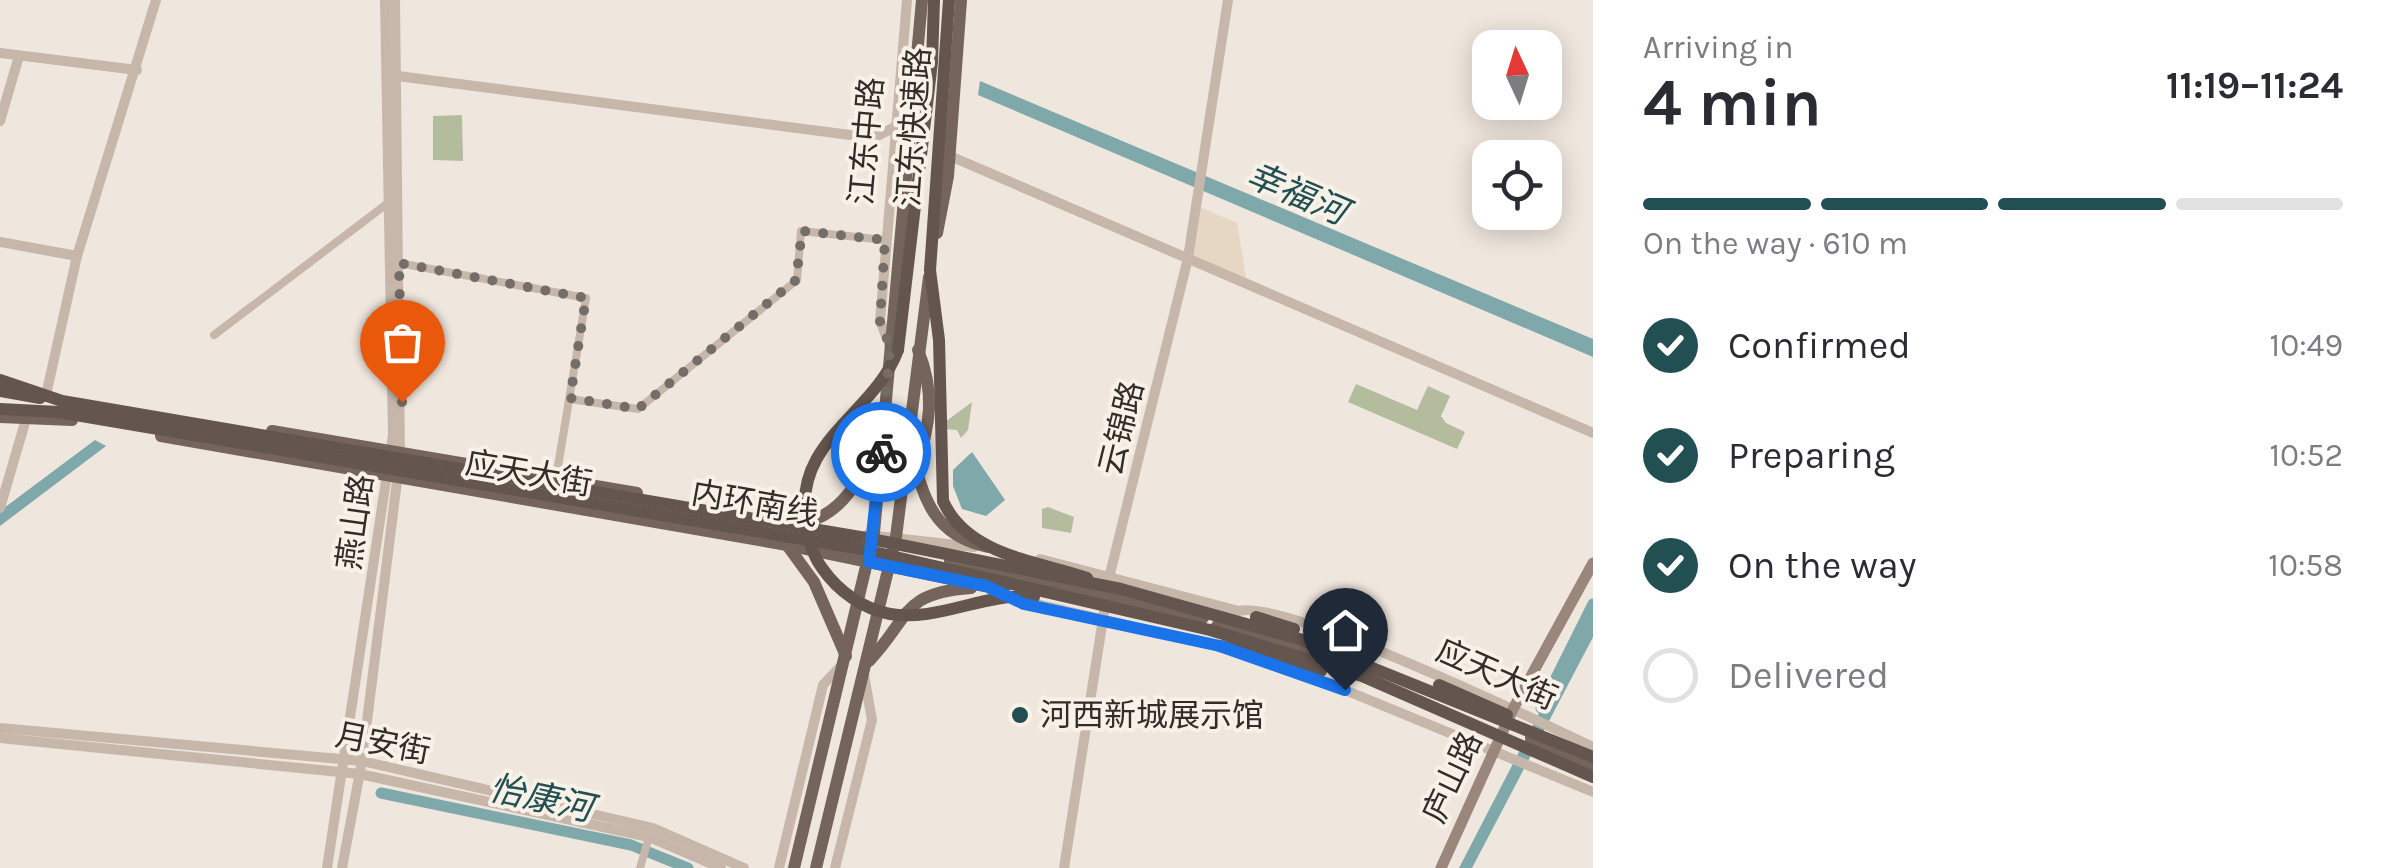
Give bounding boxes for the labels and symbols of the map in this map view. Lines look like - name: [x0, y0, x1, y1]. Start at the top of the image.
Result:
- north arrow: [1472, 30, 1562, 120]
- street label: 江东快速路: [889, 46, 938, 208]
- street label: 江东中路: [842, 76, 891, 206]
- water label: 幸福河: [1240, 154, 1359, 235]
- pin: [360, 300, 445, 403]
- street label: 云锦路: [1092, 377, 1151, 479]
- courier: [831, 402, 931, 502]
- street label: 应天大街: [463, 444, 595, 503]
- street label: 燕山路: [330, 472, 380, 572]
- street label: 内环南线: [689, 474, 821, 533]
- pin: [1303, 588, 1388, 691]
- street label: 应天大街: [1431, 632, 1563, 717]
- place label: 河西新城展示馆: [1040, 697, 1264, 734]
- marker: 河西新城展示馆: [1009, 704, 1031, 726]
- street label: 月安街: [332, 716, 434, 771]
- street label: 庐山路: [1415, 726, 1490, 829]
- water label: 怡康河: [485, 768, 602, 831]

